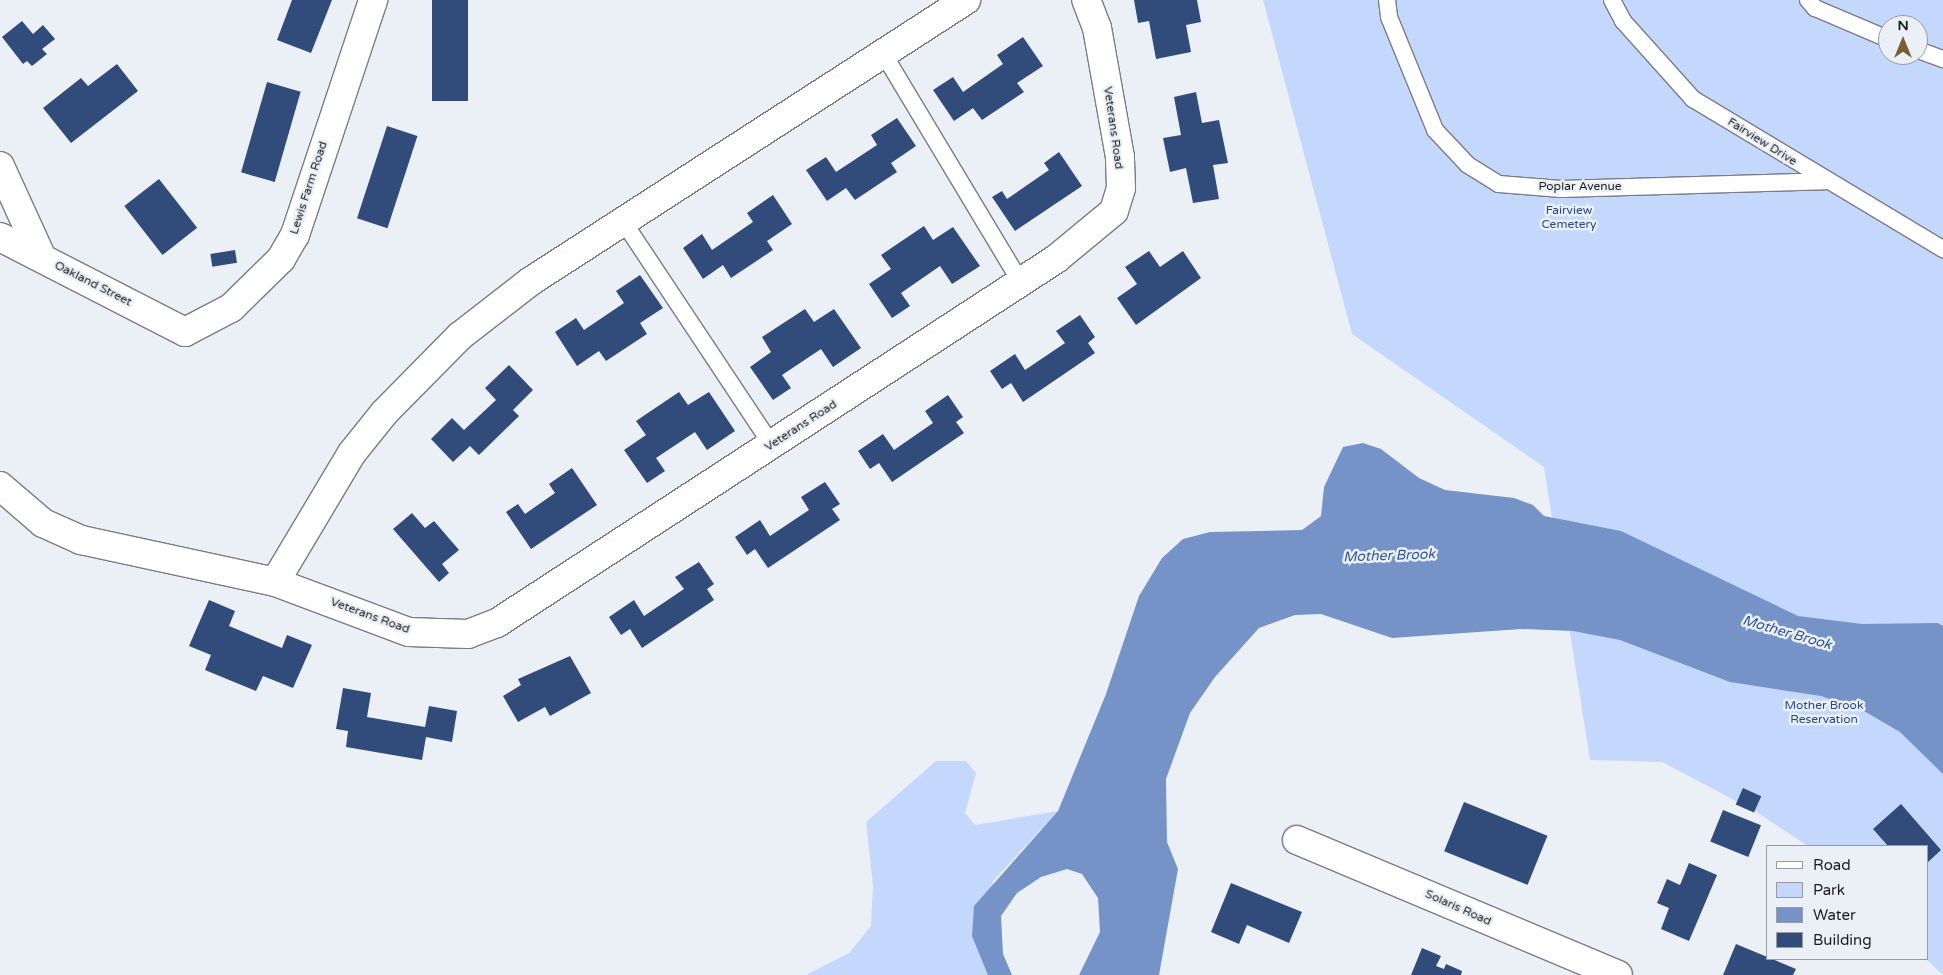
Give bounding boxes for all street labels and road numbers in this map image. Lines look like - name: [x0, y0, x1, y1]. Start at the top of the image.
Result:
- street label: Veterans Road: [1100, 86, 1126, 170]
- street label: Fairview Drive: [1725, 115, 1799, 169]
- street label: Lewis Farm Road: [287, 140, 331, 236]
- street label: Poplar Avenue: [1538, 180, 1622, 194]
- street label: Oakland Street: [52, 258, 134, 310]
- street label: Veterans Road: [762, 397, 840, 455]
- street label: Veterans Road: [328, 595, 412, 637]
- street label: Solaris Road: [1423, 887, 1493, 929]

